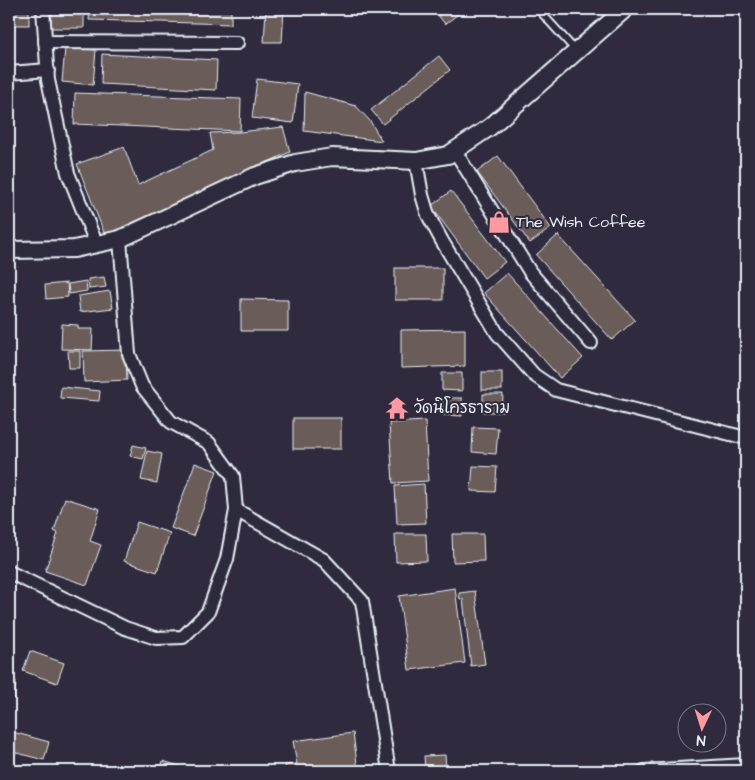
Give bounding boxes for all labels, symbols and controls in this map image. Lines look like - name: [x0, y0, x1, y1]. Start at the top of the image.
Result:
- shop icon: The Wish Coffee: [486, 209, 512, 235]
- place label: The Wish Coffee: [516, 211, 646, 233]
- temple icon: วัดนิโครธาราม: [384, 395, 410, 421]
- place label: วัดนิโครธาราม: [414, 396, 510, 419]
- north arrow: [678, 702, 728, 752]
- text: N: [696, 730, 706, 750]

